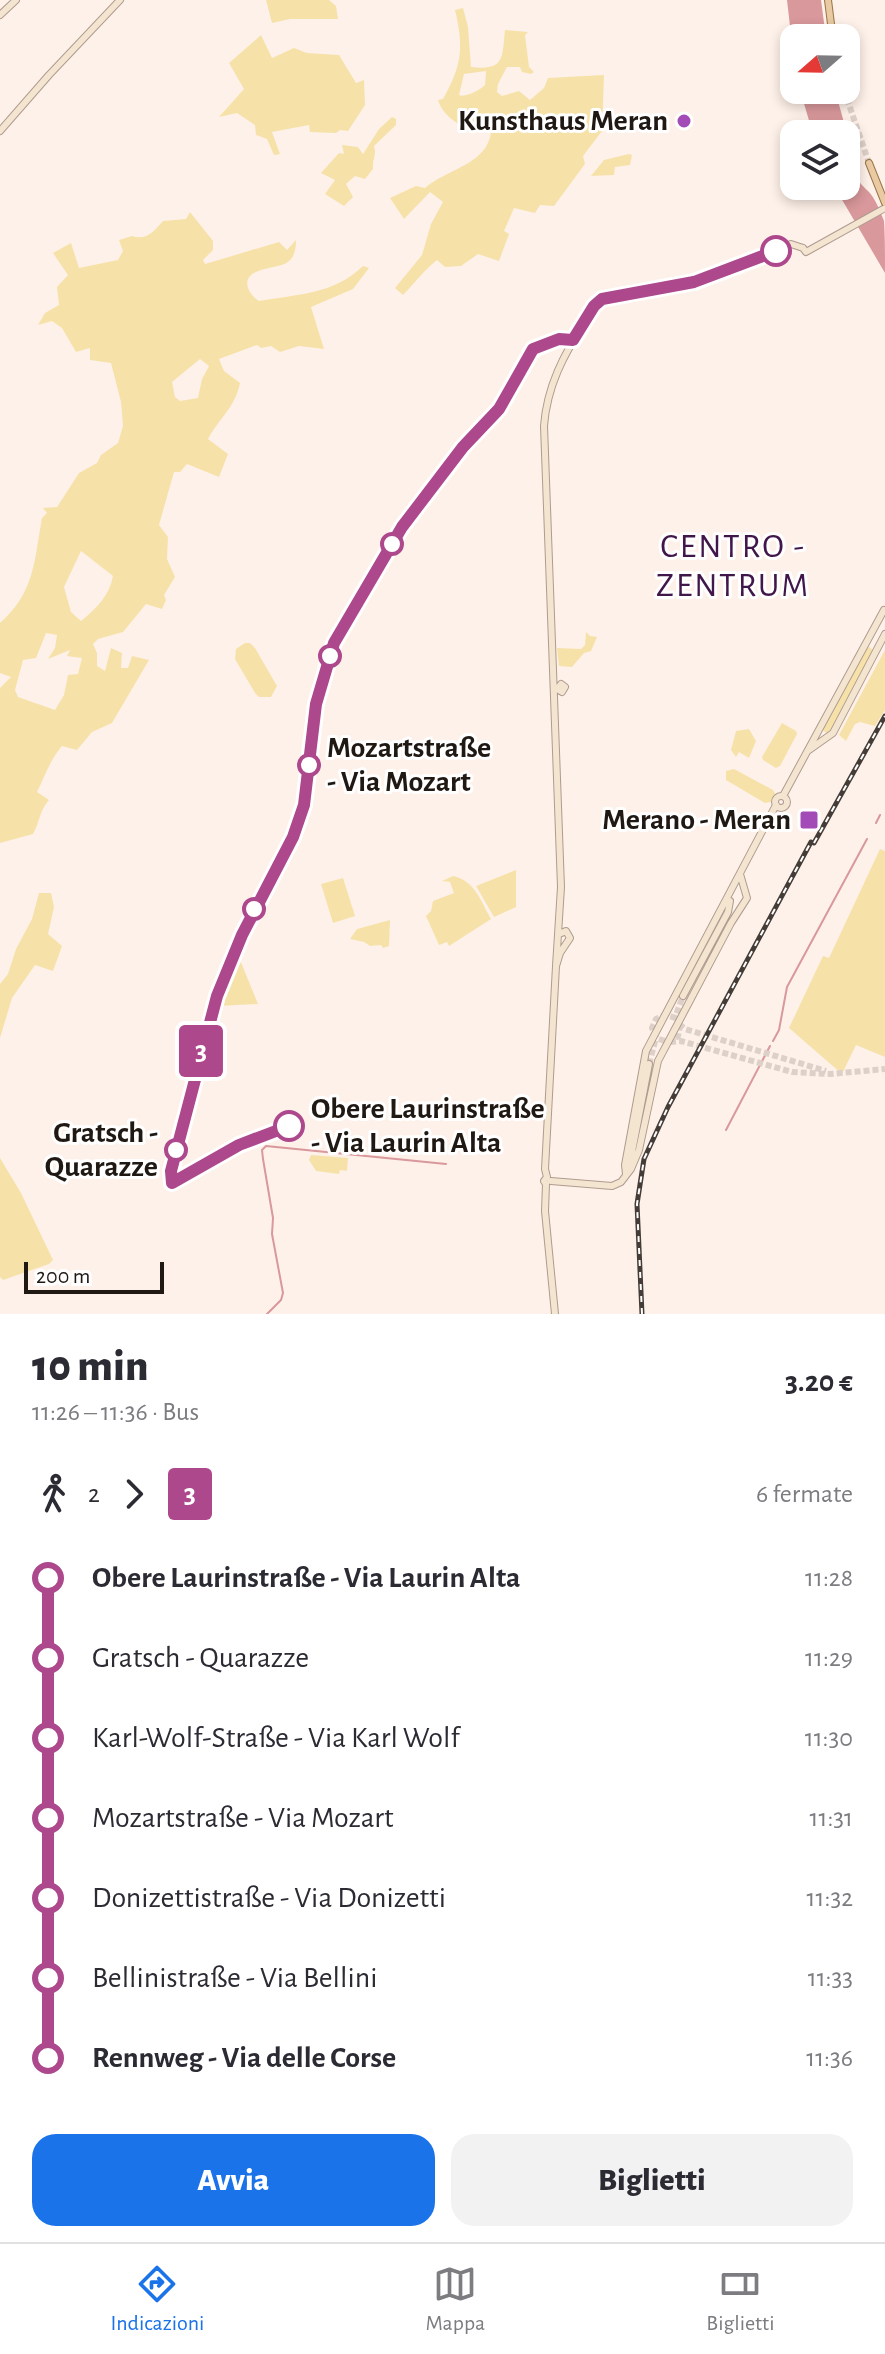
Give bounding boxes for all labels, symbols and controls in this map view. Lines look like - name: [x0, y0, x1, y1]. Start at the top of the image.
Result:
- north arrow: [780, 24, 860, 104]
- map controls: [780, 24, 860, 200]
- place label: Kunsthaus Meran: [458, 106, 668, 136]
- marker: Kunsthaus Meran: [675, 112, 693, 130]
- button: layers: [780, 120, 860, 200]
- unlabelled marker: [761, 236, 791, 266]
- district label: CENTRO - ZENTRUM: [656, 530, 810, 603]
- unlabelled marker: [381, 533, 403, 555]
- unlabelled marker: [319, 645, 341, 667]
- place label: Mozartstraße - Via Mozart: [327, 733, 491, 797]
- marker: Mozartstraße - Via Mozart: [298, 754, 320, 776]
- place label: Merano - Meran: [602, 805, 791, 835]
- marker: Merano - Meran: [798, 809, 820, 831]
- unlabelled marker: [243, 898, 265, 920]
- line badge: 3: [175, 1025, 227, 1077]
- text: 3: [195, 1037, 207, 1065]
- place label: Obere Laurinstraße - Via Laurin Alta: [311, 1094, 545, 1158]
- marker: Obere Laurinstraße - Via Laurin Alta: [274, 1111, 304, 1141]
- place label: Gratsch - Quarazze: [45, 1118, 158, 1182]
- marker: Gratsch - Quarazze: [165, 1139, 187, 1161]
- scale bar: [24, 1258, 164, 1294]
- text: 200 m: [36, 1265, 90, 1287]
- text: 10 min: [32, 1345, 148, 1389]
- text: 3.20 €: [785, 1367, 853, 1397]
- text: 11:26 – 11:36 · Bus: [32, 1399, 199, 1425]
- icon: walk: [32, 1472, 76, 1516]
- icon: forward: [112, 1472, 156, 1516]
- text: 3: [184, 1480, 196, 1508]
- text: 2: [88, 1481, 100, 1507]
- text: 6 fermate: [756, 1481, 853, 1507]
- text: Obere Laurinstraße - Via Laurin Alta: [92, 1563, 521, 1593]
- text: 11:28: [805, 1565, 853, 1591]
- text: Gratsch - Quarazze: [92, 1643, 309, 1673]
- text: 11:29: [805, 1645, 853, 1671]
- text: Karl-Wolf-Straße - Via Karl Wolf: [92, 1723, 459, 1753]
- text: 11:30: [805, 1725, 853, 1751]
- text: Mozartstraße - Via Mozart: [92, 1803, 394, 1833]
- text: 11:31: [810, 1805, 853, 1831]
- text: Donizettistraße - Via Donizetti: [92, 1883, 446, 1913]
- text: 11:32: [807, 1885, 853, 1911]
- text: Bellinistraße - Via Bellini: [92, 1963, 377, 1993]
- text: 11:33: [808, 1965, 853, 1991]
- text: Rennweg - Via delle Corse: [92, 2043, 396, 2073]
- text: 11:36: [806, 2045, 853, 2071]
- button: Avvia: [32, 2134, 435, 2226]
- button: Biglietti: [451, 2134, 853, 2226]
- tab: Indicazioni: [111, 2262, 204, 2336]
- tab: Mappa: [425, 2262, 485, 2336]
- tab: Biglietti: [706, 2262, 774, 2336]

